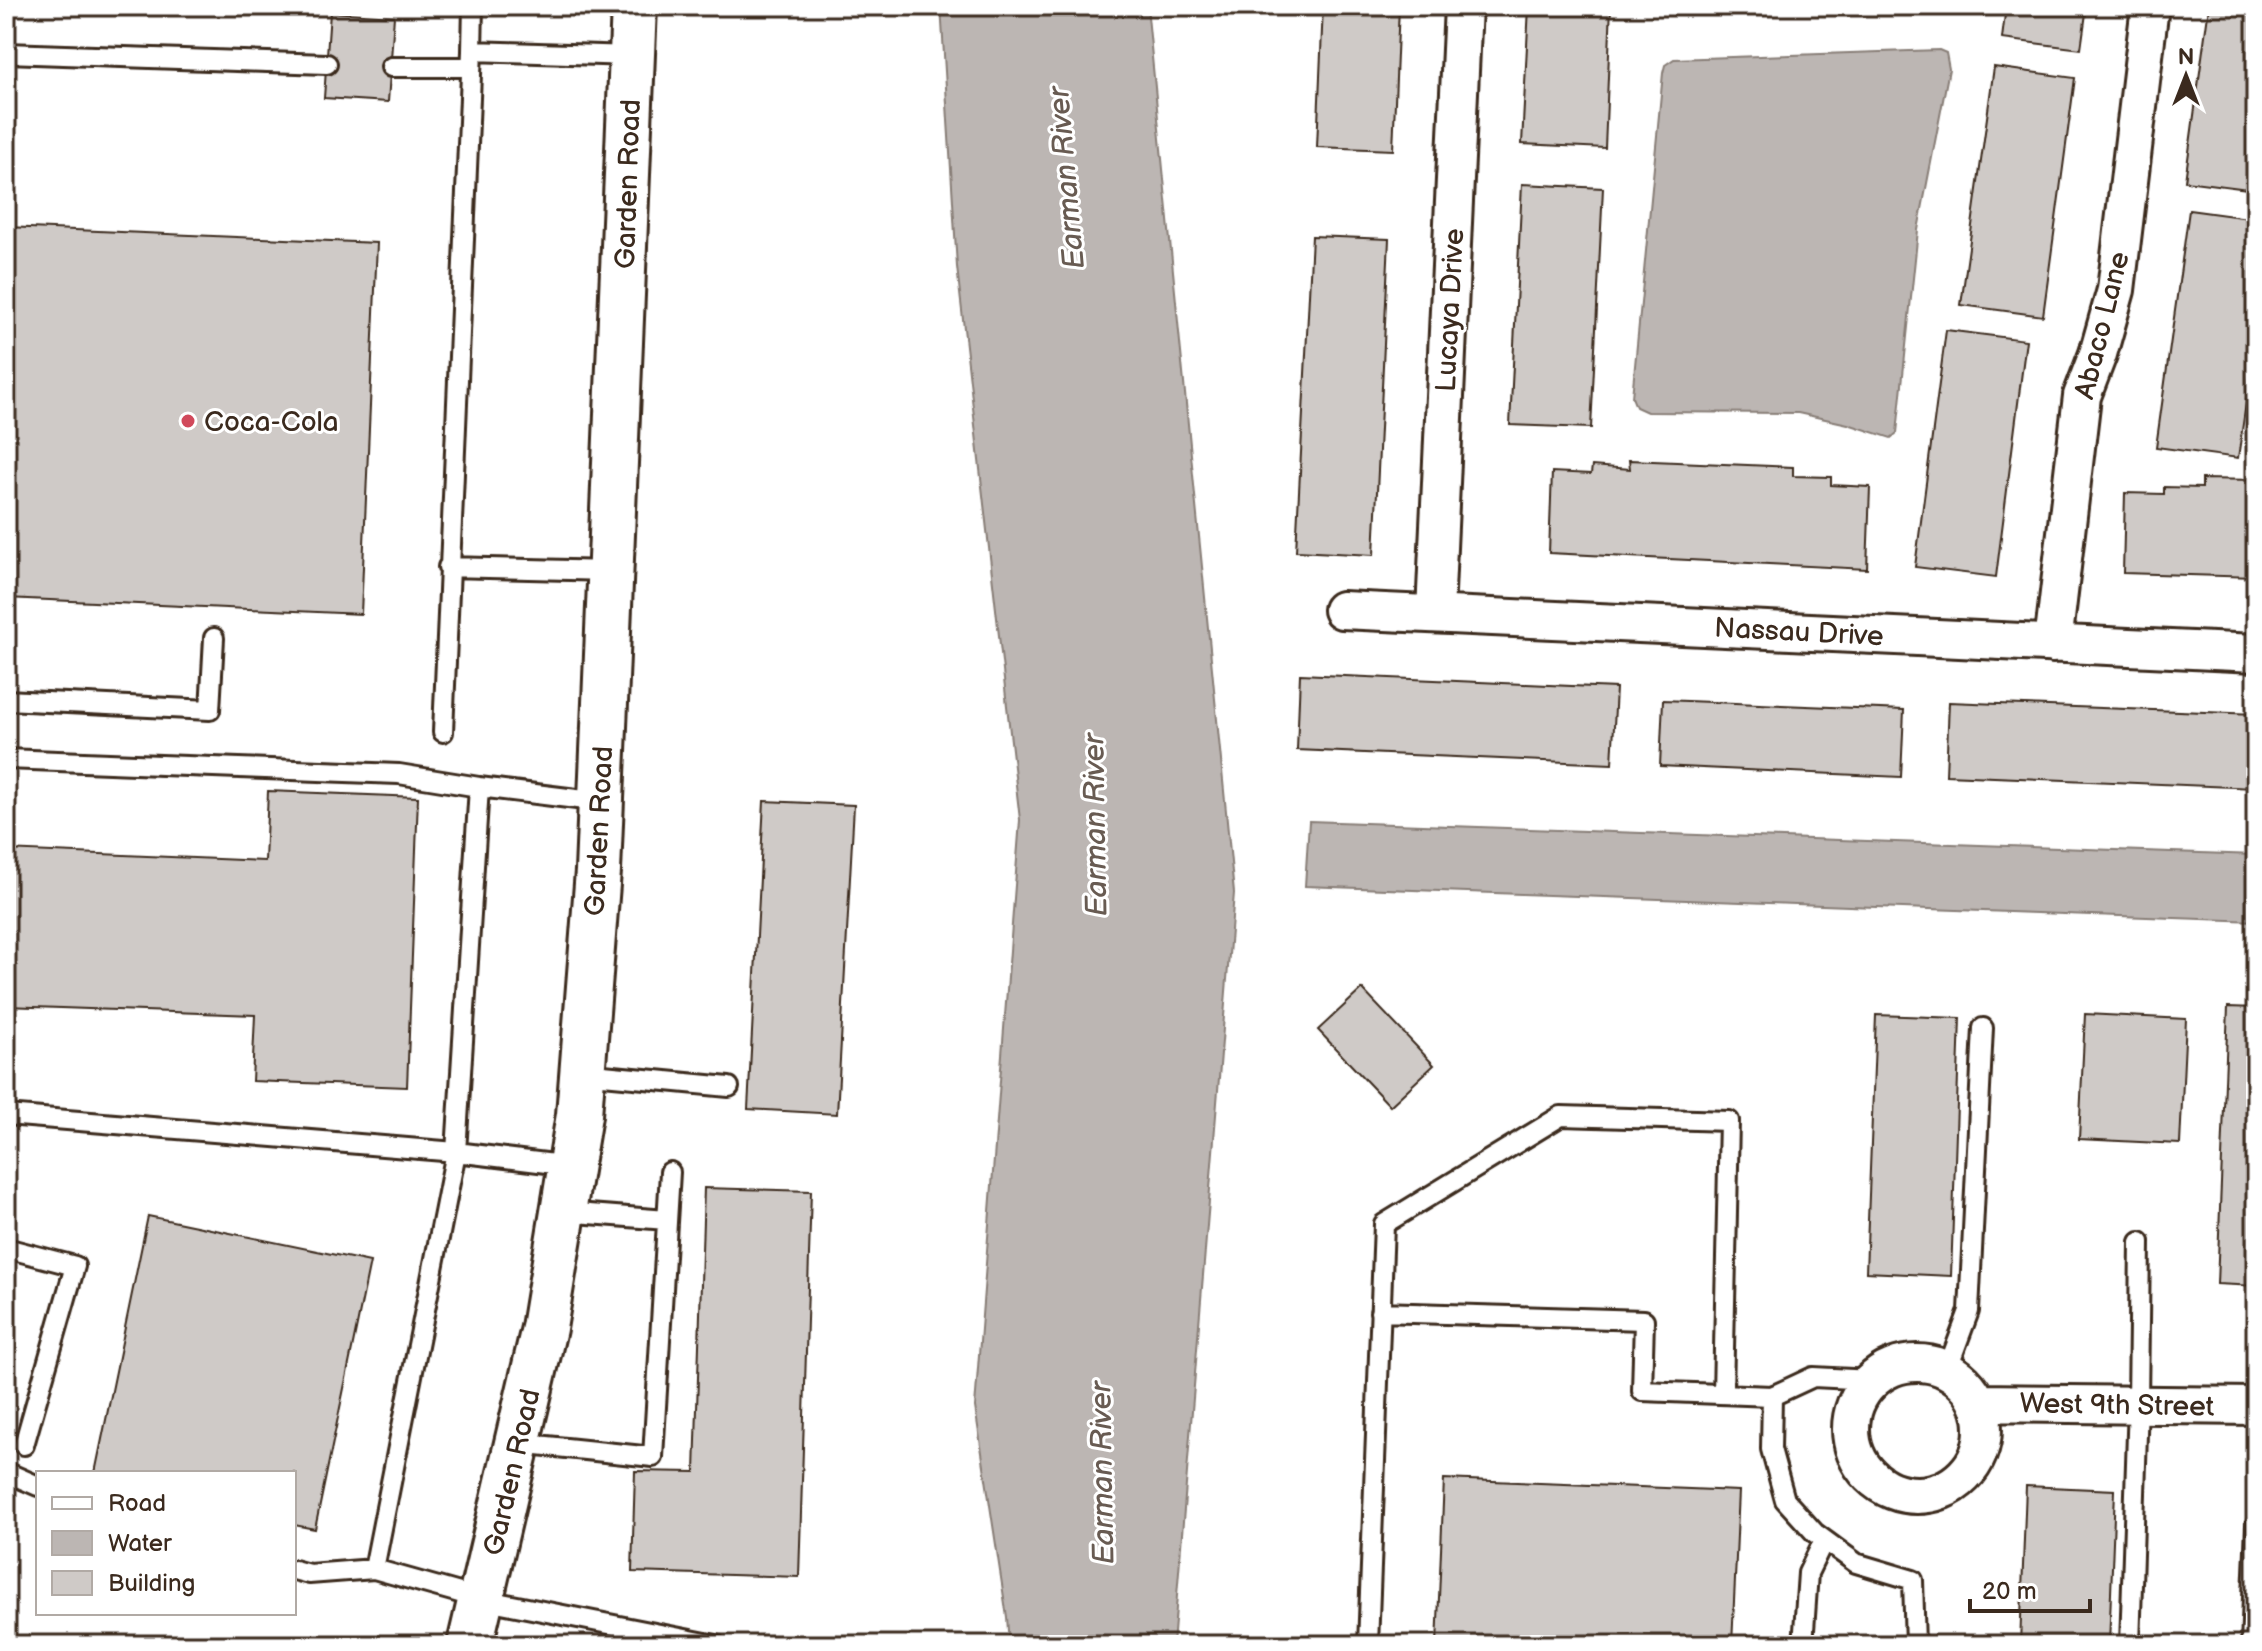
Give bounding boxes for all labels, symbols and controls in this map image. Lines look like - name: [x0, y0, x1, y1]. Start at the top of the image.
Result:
- north arrow: [2146, 36, 2226, 116]
- text: N: [2178, 44, 2194, 71]
- water label: Earman River: [1041, 83, 1093, 271]
- street label: Garden Road: [609, 98, 648, 270]
- street label: Lucaya Drive: [1430, 228, 1471, 393]
- street label: Abaco Lane: [2068, 248, 2137, 402]
- place label: Coca-Cola: [204, 406, 339, 439]
- marker: Coca-Cola: [179, 412, 197, 430]
- street label: Nassau Drive: [1713, 612, 1884, 653]
- water label: Earman River: [1076, 731, 1116, 917]
- street label: Garden Road: [579, 745, 620, 917]
- water label: Earman River: [1083, 1379, 1123, 1565]
- street label: Garden Road: [477, 1386, 548, 1559]
- street label: West 9th Street: [2019, 1387, 2215, 1424]
- legend: [36, 1471, 296, 1615]
- text: Road: [108, 1489, 166, 1518]
- text: Water: [108, 1529, 172, 1558]
- scale bar: [1970, 1563, 2090, 1613]
- text: Building: [108, 1569, 195, 1598]
- text: 20 m: [1982, 1577, 2037, 1606]

